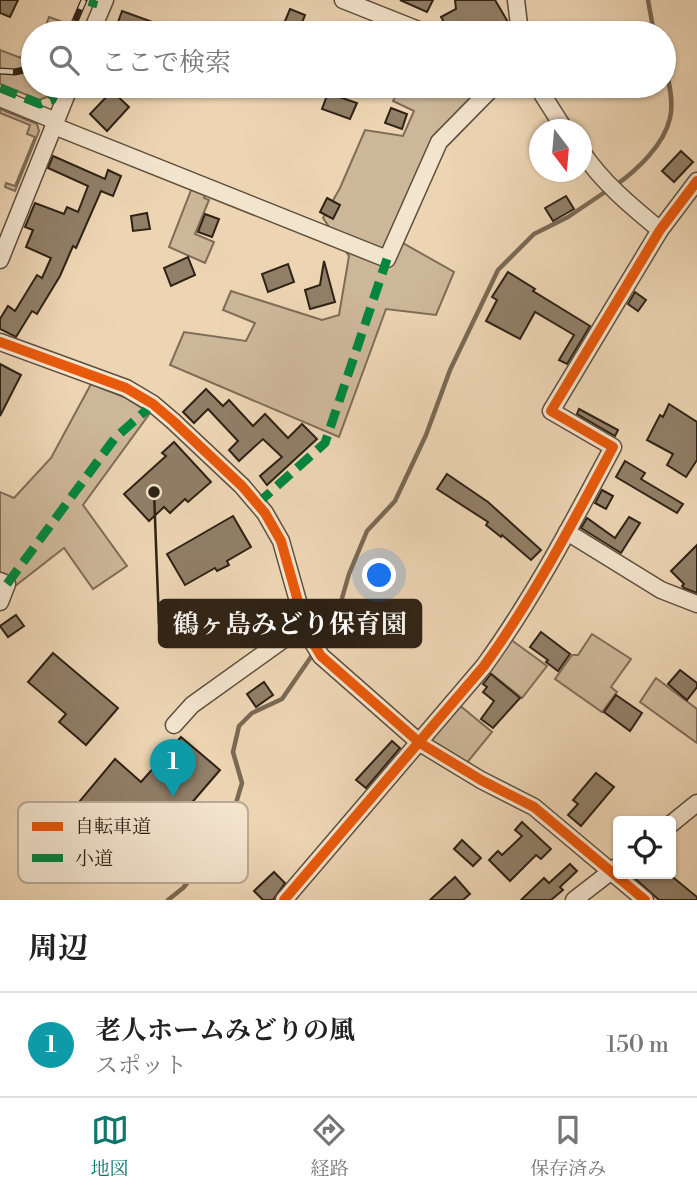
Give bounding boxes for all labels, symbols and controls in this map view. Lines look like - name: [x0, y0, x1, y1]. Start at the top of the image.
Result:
- search box: [21, 21, 676, 98]
- icon: search: [45, 41, 83, 79]
- text: ここで検索: [101, 47, 231, 79]
- north arrow: [529, 119, 592, 182]
- your location: [362, 558, 396, 592]
- callout: 鶴ヶ島みどり保育園: [159, 600, 421, 647]
- text: 鶴ヶ島みどり保育園: [173, 609, 407, 641]
- pin: 1: [150, 739, 196, 797]
- legend: [18, 802, 248, 883]
- text: 自転車道: [75, 815, 151, 839]
- map controls: [613, 816, 676, 879]
- button: locate: [613, 816, 676, 879]
- text: 小道: [75, 847, 113, 871]
- text: 周辺: [28, 930, 88, 968]
- text: 老人ホームみどりの風: [95, 1015, 355, 1047]
- text: 1: [45, 1031, 57, 1059]
- text: 150 m: [606, 1031, 669, 1059]
- text: スポット: [95, 1052, 187, 1080]
- tab: 地図: [91, 1111, 129, 1181]
- tab: 経路: [310, 1111, 348, 1181]
- tab: 保存済み: [530, 1111, 606, 1181]

